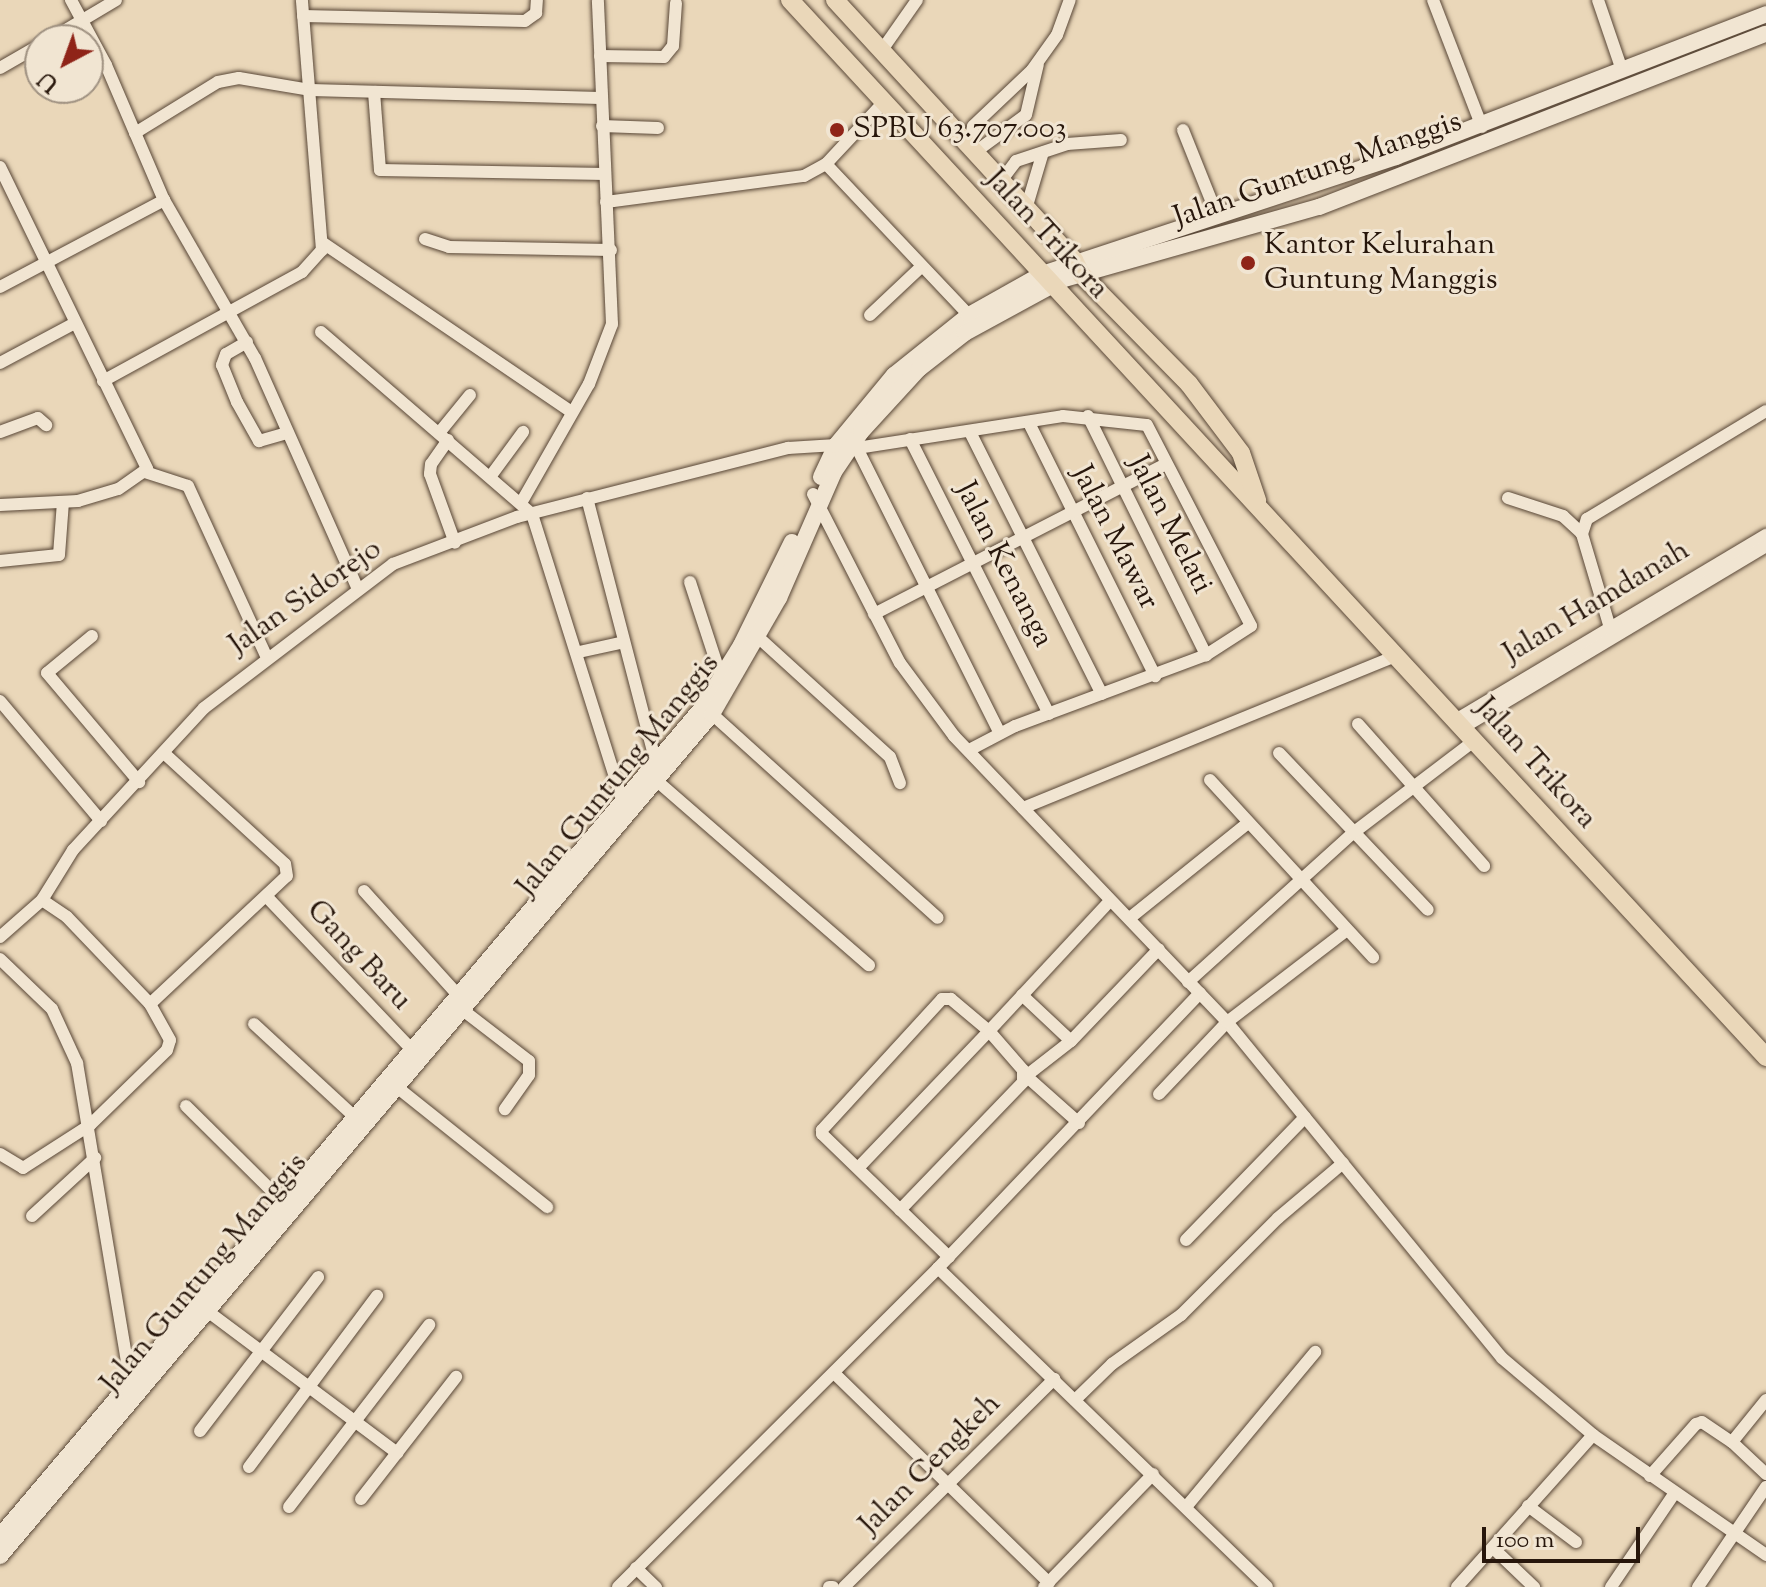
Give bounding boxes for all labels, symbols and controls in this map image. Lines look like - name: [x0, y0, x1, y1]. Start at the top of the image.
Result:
- north arrow: [24, 24, 104, 104]
- text: U: [32, 63, 67, 99]
- street label: Jalan Guntung Manggis: [1169, 105, 1467, 237]
- place label: SPBU 63.707.003: [853, 112, 1067, 148]
- marker: SPBU 63.707.003: [828, 121, 846, 139]
- street label: Jalan Trikora: [977, 163, 1115, 307]
- place label: Kantor Kelurahan Guntung Manggis: [1264, 228, 1498, 298]
- marker: Kantor Kelurahan Guntung Manggis: [1239, 254, 1257, 272]
- street label: Jalan Melati: [1119, 450, 1219, 600]
- street label: Jalan Mawar: [1062, 460, 1166, 616]
- street label: Jalan Kenanga: [946, 476, 1060, 654]
- street label: Jalan Sidorejo: [223, 532, 389, 664]
- street label: Jalan Hamdanah: [1497, 533, 1697, 673]
- street label: Jalan Guntung Manggis: [510, 647, 728, 905]
- street label: Jalan Trikora: [1467, 691, 1603, 837]
- street label: Gang Baru: [298, 893, 418, 1019]
- street label: Jalan Guntung Manggis: [94, 1147, 316, 1401]
- street label: Jalan Cengkeh: [853, 1387, 1009, 1543]
- scale bar: [1486, 1511, 1644, 1561]
- text: 100 m: [1496, 1524, 1554, 1558]

